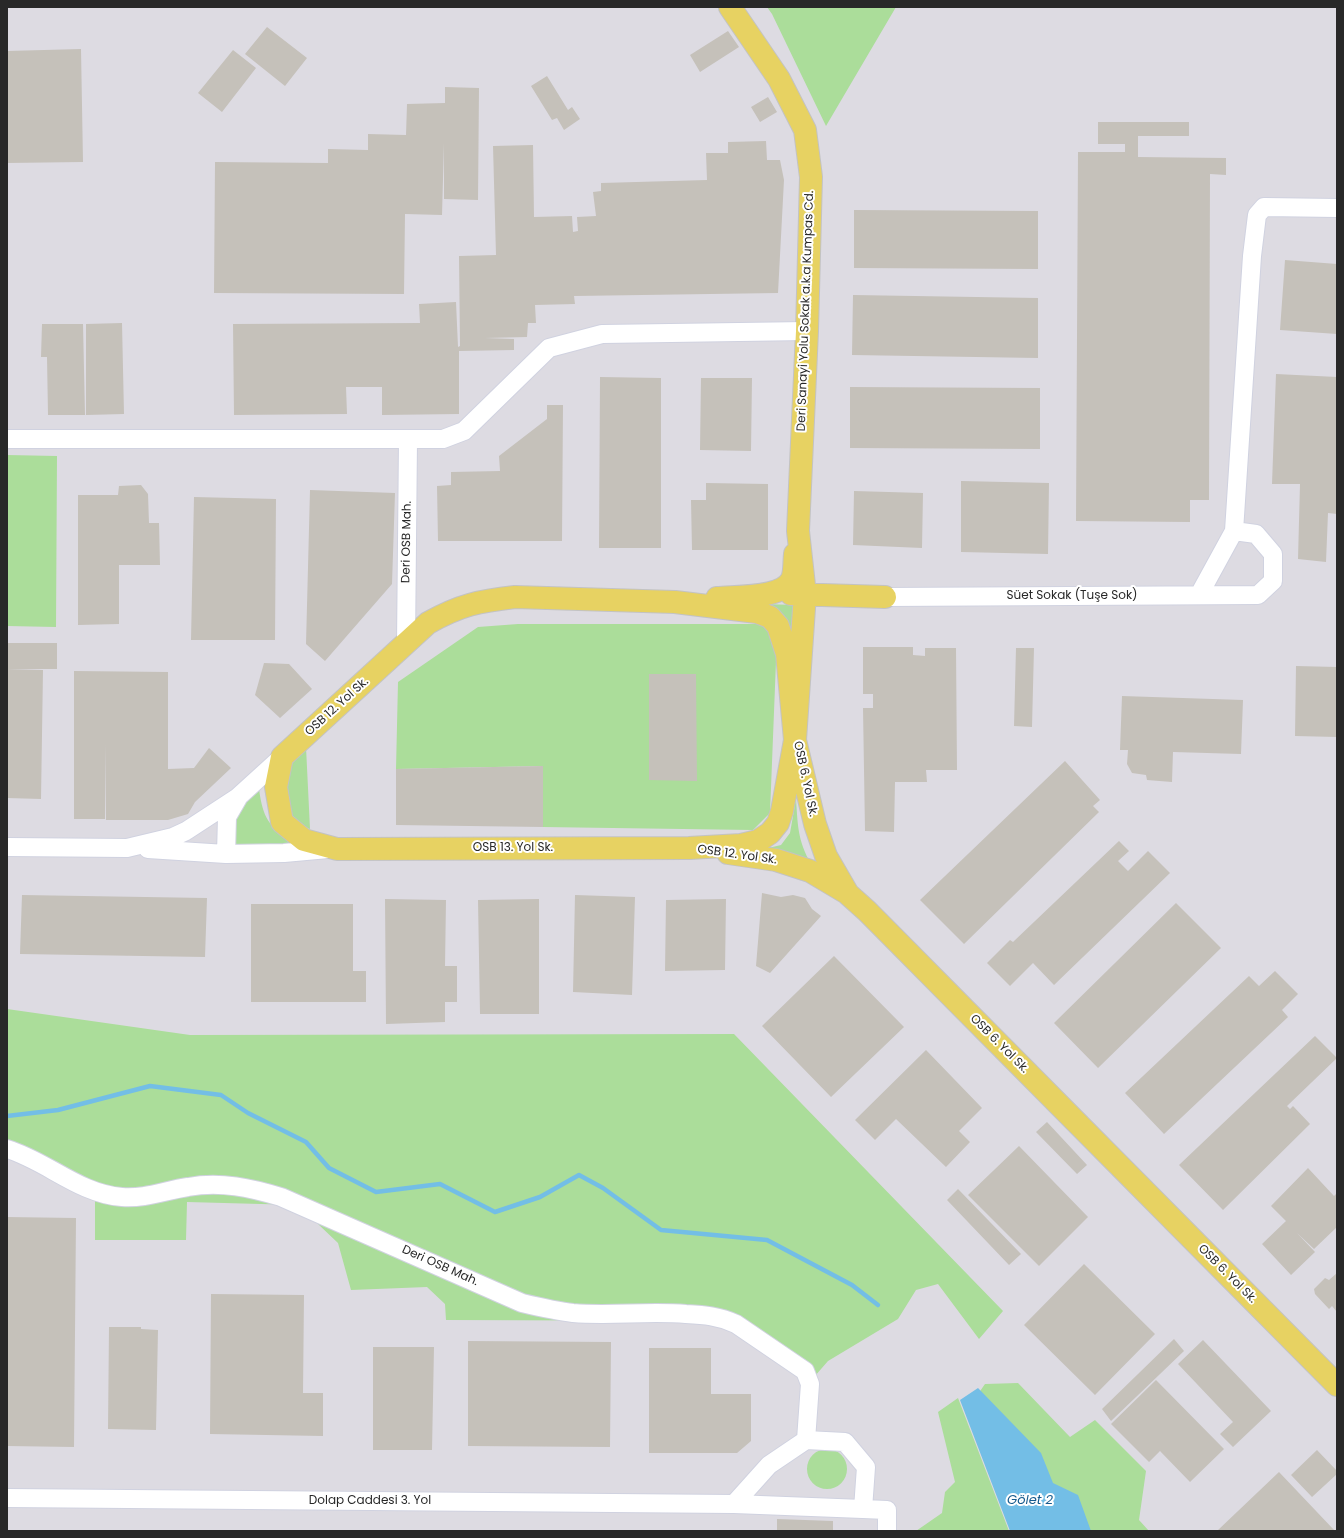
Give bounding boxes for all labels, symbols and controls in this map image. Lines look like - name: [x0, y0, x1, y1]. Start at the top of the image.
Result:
- street label: Deri Sanayi Yolu Sokak a.k.a Kumpas Cd.: [795, 190, 817, 432]
- street label: Deri OSB Mah.: [399, 501, 415, 583]
- street label: Süet Sokak (Tuşe Sok): [1006, 589, 1138, 603]
- street label: OSB 12. Yol Sk.: [302, 675, 372, 739]
- street label: OSB 6. Yol Sk.: [790, 740, 820, 818]
- street label: OSB 13. Yol Sk.: [473, 841, 553, 855]
- street label: OSB 12. Yol Sk.: [696, 842, 778, 868]
- street label: OSB 6. Yol Sk.: [967, 1012, 1031, 1076]
- street label: OSB 6. Yol Sk.: [1195, 1242, 1259, 1306]
- street label: Deri OSB Mah.: [400, 1243, 480, 1289]
- water label: Gölet 2: [1007, 1493, 1053, 1509]
- street label: Dolap Caddesi 3. Yol: [309, 1494, 431, 1508]

